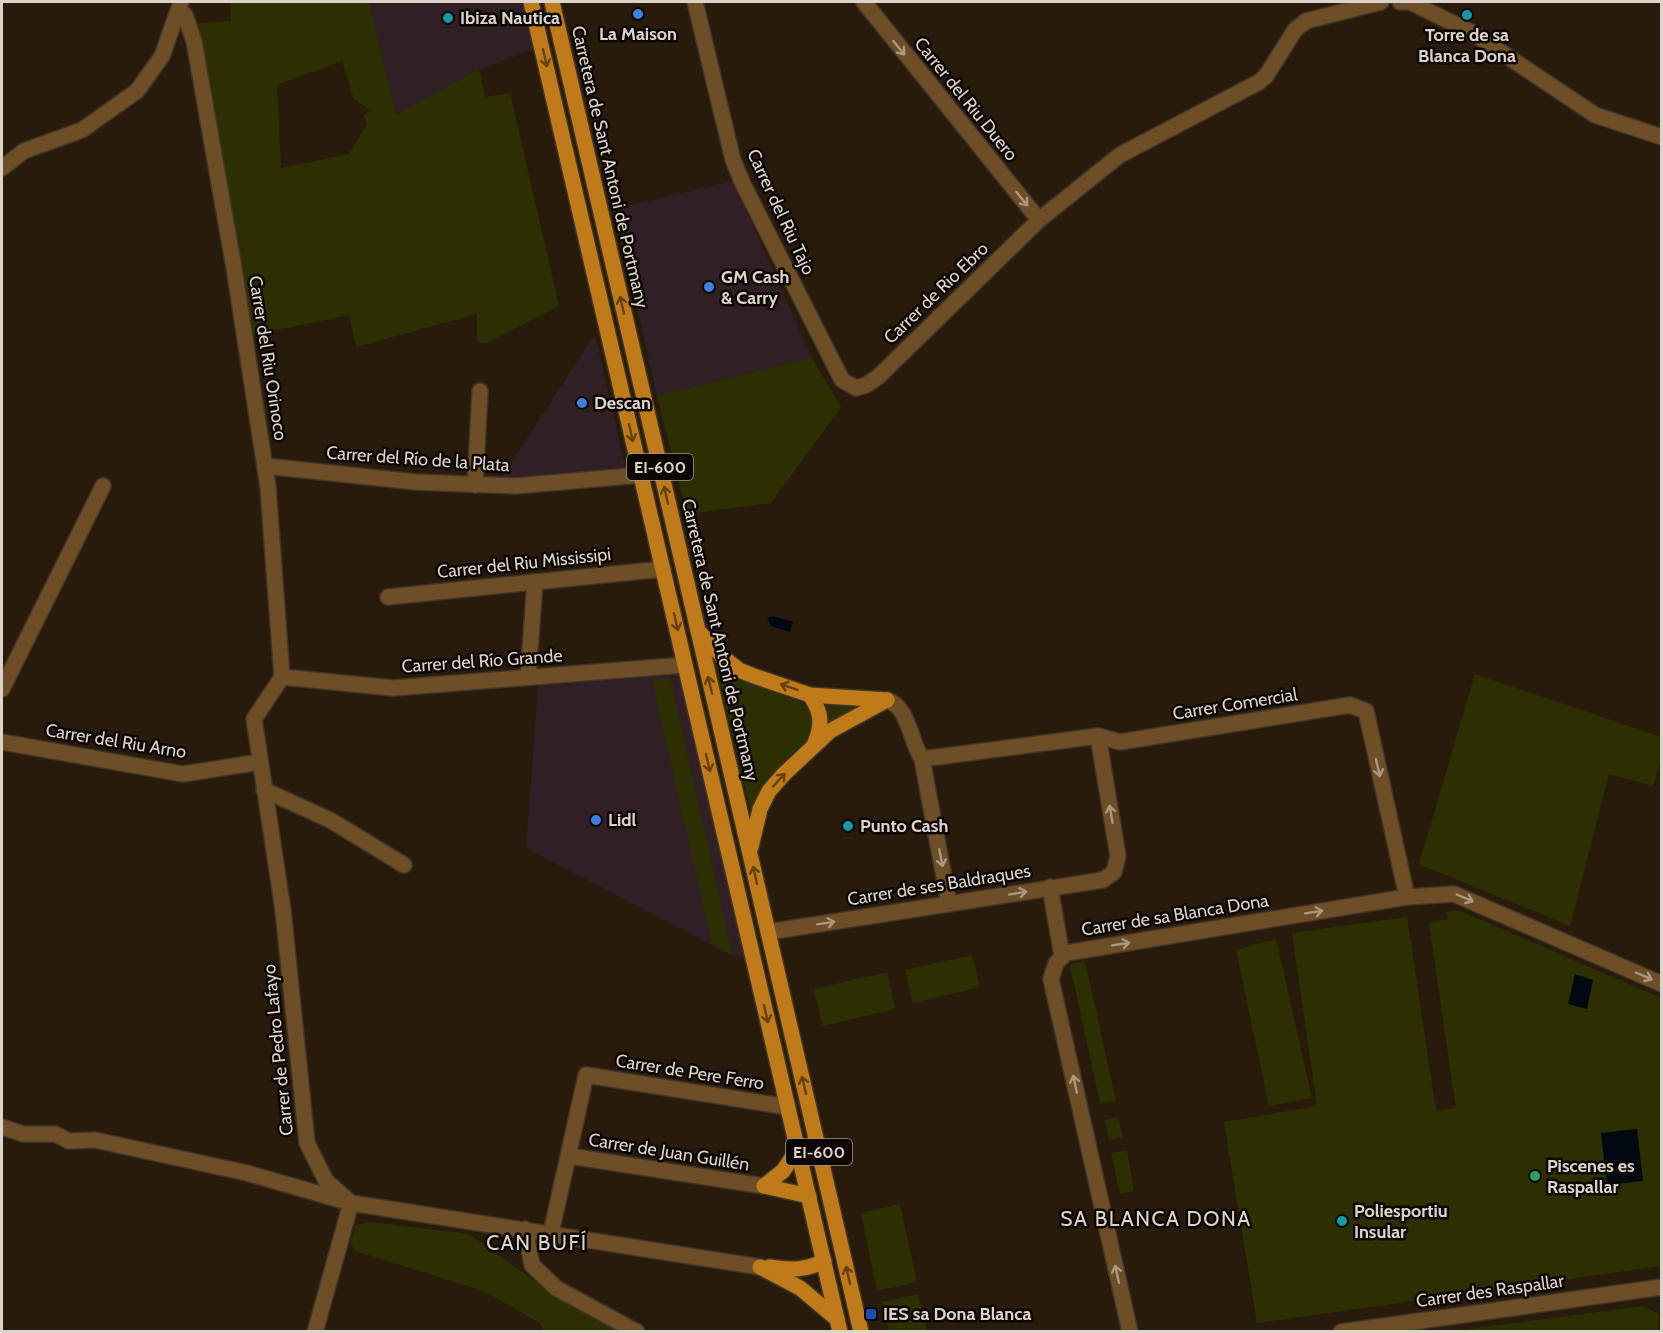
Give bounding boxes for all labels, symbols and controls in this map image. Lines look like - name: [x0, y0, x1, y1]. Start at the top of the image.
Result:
- place label: Ibiza Nautica: [460, 7, 560, 29]
- marker: La Maison: [631, 7, 645, 21]
- marker: Torre de sa Blanca Dona: [1460, 8, 1474, 22]
- marker: Ibiza Nautica: [441, 11, 455, 25]
- place label: La Maison: [599, 23, 677, 45]
- street label: Carretera de Sant Antoni de Portmany: [567, 24, 653, 310]
- place label: Torre de sa Blanca Dona: [1418, 24, 1516, 67]
- street label: Carrer del Riu Duero: [910, 33, 1023, 165]
- one-way arrow: [893, 40, 906, 56]
- one-way arrow: [539, 49, 551, 68]
- street label: Carrer del Riu Tajo: [742, 146, 820, 278]
- one-way arrow: [1015, 191, 1028, 207]
- street label: Carrer de Rio Ebro: [879, 237, 993, 348]
- place label: GM Cash & Carry: [721, 266, 789, 309]
- street label: Carrer del Riu Orinoco: [244, 274, 292, 442]
- marker: GM Cash & Carry: [702, 280, 716, 294]
- one-way arrow: [616, 296, 628, 315]
- place label: Descan: [594, 392, 651, 414]
- marker: Descan: [575, 396, 589, 410]
- one-way arrow: [626, 423, 638, 442]
- street label: Carrer del Río de la Plata: [326, 442, 511, 476]
- road number: EI-600: [627, 454, 693, 480]
- one-way arrow: [660, 486, 671, 505]
- street label: Carretera de Sant Antoni de Portmany: [677, 497, 763, 783]
- street label: Carrer del Riu Mississipi: [436, 543, 612, 583]
- one-way arrow: [670, 613, 682, 632]
- street label: Carrer del Río Grande: [401, 644, 563, 678]
- one-way arrow: [704, 676, 716, 695]
- one-way arrow: [780, 681, 798, 692]
- street label: Carrer Comercial: [1171, 683, 1300, 725]
- street label: Carrer del Riu Arno: [44, 719, 188, 763]
- one-way arrow: [703, 753, 714, 772]
- one-way arrow: [1373, 759, 1385, 778]
- one-way arrow: [772, 773, 786, 788]
- one-way arrow: [1105, 805, 1116, 825]
- place label: Lidl: [608, 809, 637, 831]
- marker: Lidl: [589, 813, 603, 827]
- place label: Punto Cash: [860, 815, 948, 837]
- marker: Punto Cash: [841, 819, 855, 833]
- one-way arrow: [936, 848, 948, 867]
- street label: Carrer de ses Baldraques: [846, 860, 1032, 910]
- one-way arrow: [749, 866, 760, 885]
- one-way arrow: [1008, 887, 1028, 898]
- street label: Carrer de sa Blanca Dona: [1080, 889, 1271, 941]
- one-way arrow: [1455, 893, 1473, 905]
- one-way arrow: [1303, 906, 1323, 917]
- one-way arrow: [816, 918, 835, 929]
- one-way arrow: [1111, 938, 1131, 949]
- street label: Carrer de Pedro Lafayo: [258, 963, 298, 1137]
- one-way arrow: [1634, 971, 1652, 982]
- one-way arrow: [761, 1004, 772, 1024]
- street label: Carrer de Pere Ferro: [614, 1049, 766, 1095]
- one-way arrow: [797, 1075, 809, 1094]
- one-way arrow: [1068, 1075, 1080, 1094]
- street label: Carrer de Juan Guillén: [587, 1128, 751, 1176]
- road number: EI-600: [786, 1139, 852, 1165]
- place label: Piscenes es Raspallar: [1547, 1155, 1635, 1198]
- marker: Piscenes es Raspallar: [1528, 1169, 1542, 1183]
- place label: Poliesportiu Insular: [1354, 1200, 1448, 1243]
- district label: SA BLANCA DONA: [1060, 1206, 1252, 1231]
- marker: Poliesportiu Insular: [1335, 1214, 1349, 1228]
- district label: CAN BUFÍ: [486, 1230, 588, 1255]
- one-way arrow: [842, 1265, 853, 1285]
- one-way arrow: [1111, 1265, 1122, 1285]
- street label: Carrer des Raspallar: [1415, 1270, 1566, 1312]
- place label: IES sa Dona Blanca: [883, 1303, 1031, 1325]
- marker: IES sa Dona Blanca: [864, 1307, 878, 1321]

